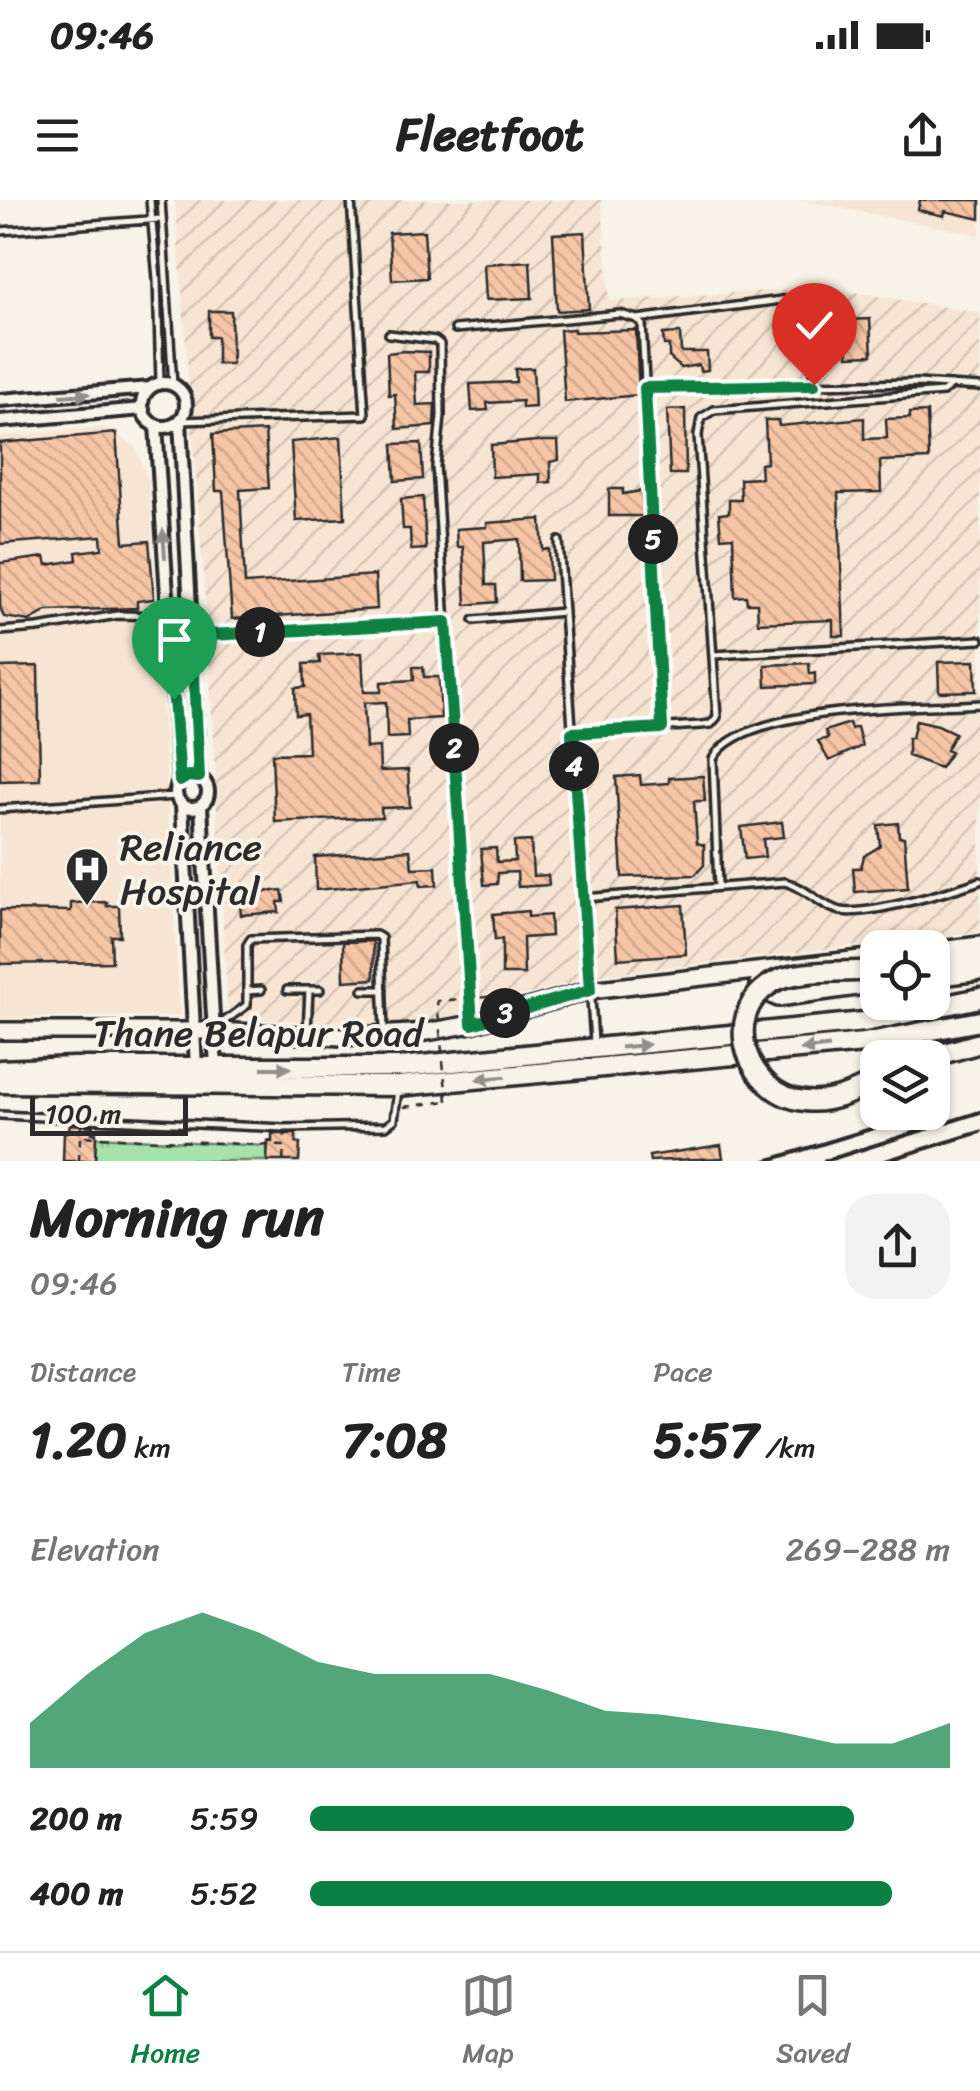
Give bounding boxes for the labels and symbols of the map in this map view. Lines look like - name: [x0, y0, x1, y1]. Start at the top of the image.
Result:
- pin: [772, 283, 857, 386]
- one-way arrow: [60, 386, 92, 402]
- pin: 5: [628, 514, 678, 564]
- one-way arrow: [156, 528, 172, 560]
- pin: [132, 597, 217, 700]
- pin: 1: [235, 607, 285, 657]
- pin: 2: [429, 723, 479, 773]
- pin: 4: [549, 741, 599, 791]
- place label: Reliance Hospital: [120, 814, 262, 925]
- hospital icon: Reliance Hospital: [64, 846, 110, 907]
- pin: 3: [480, 988, 530, 1038]
- street label: Thane Belapur Road: [93, 1000, 426, 1067]
- one-way arrow: [619, 1038, 651, 1054]
- one-way arrow: [798, 1040, 830, 1056]
- one-way arrow: [260, 1060, 292, 1076]
- one-way arrow: [475, 1070, 507, 1086]
- scale bar: [30, 1091, 188, 1136]

